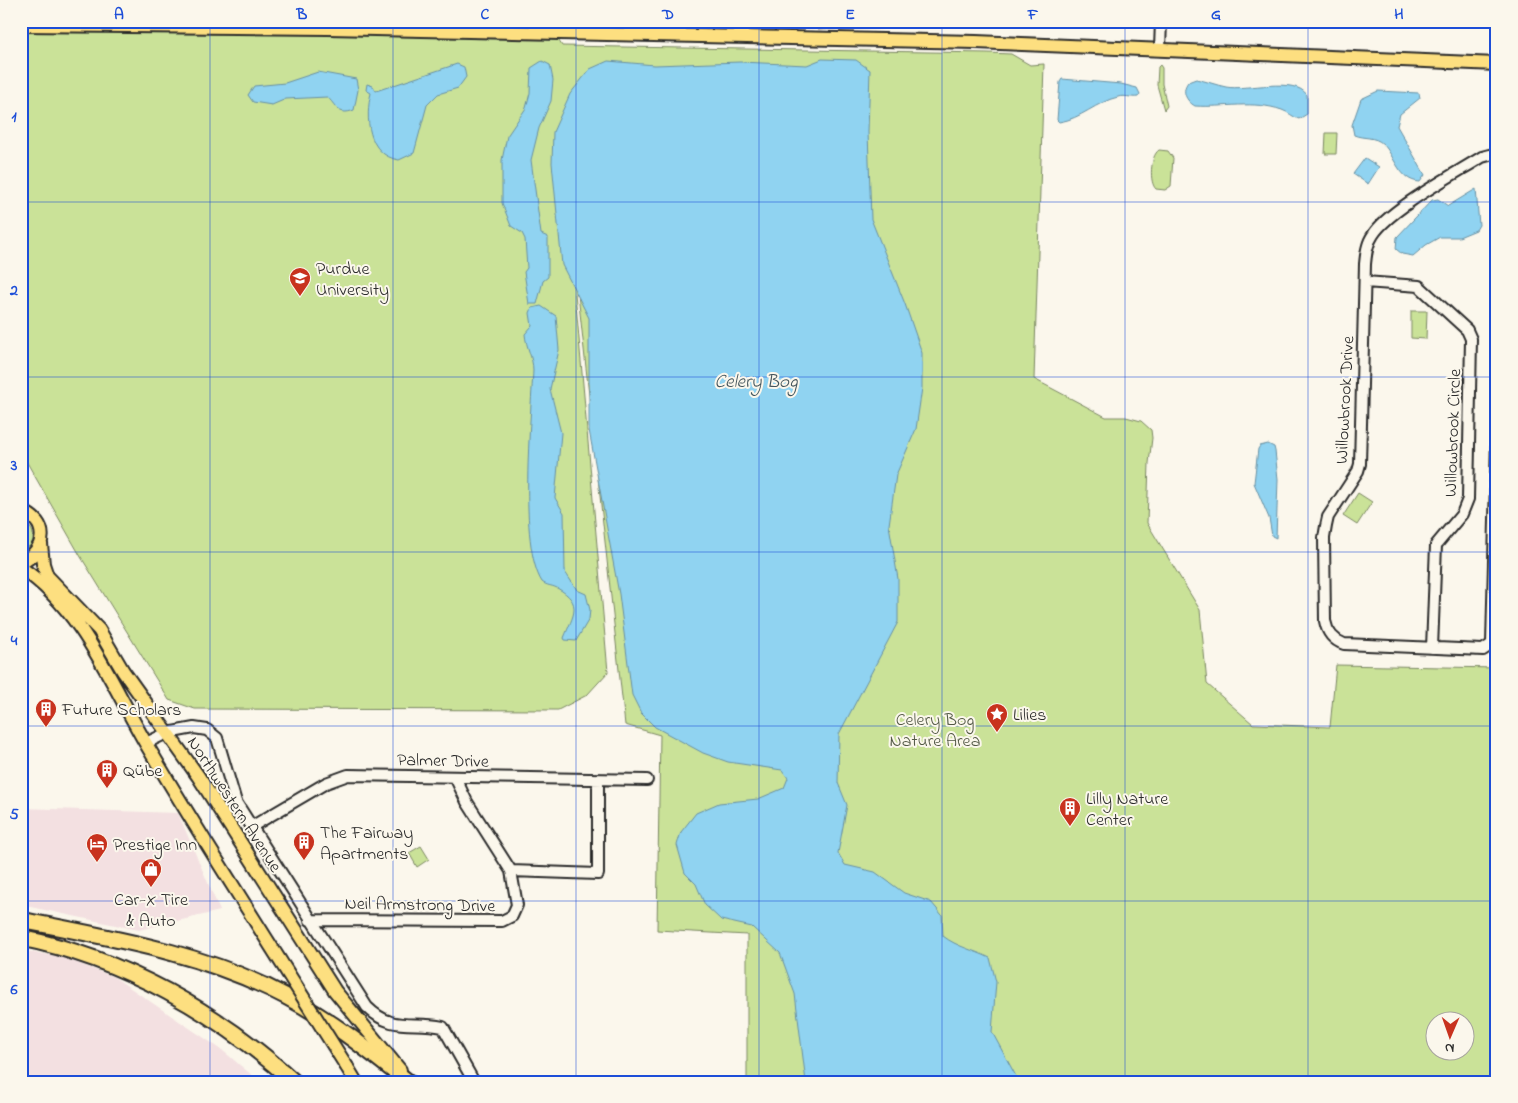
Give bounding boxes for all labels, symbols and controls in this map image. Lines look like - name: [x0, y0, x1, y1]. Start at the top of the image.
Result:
- text: A: [114, 3, 124, 27]
- text: B: [296, 3, 308, 27]
- text: C: [481, 3, 490, 27]
- text: D: [661, 3, 674, 27]
- text: E: [845, 3, 855, 27]
- text: F: [1027, 3, 1039, 27]
- text: G: [1211, 3, 1221, 27]
- text: H: [1394, 3, 1404, 27]
- text: 1: [11, 105, 17, 129]
- place label: Purdue University: [316, 257, 389, 304]
- school or university icon: Purdue University: [288, 266, 312, 297]
- text: 2: [9, 279, 18, 303]
- street label: Willowbrook Drive: [1330, 334, 1362, 465]
- street label: Willowbrook Circle: [1439, 368, 1469, 498]
- water label: Celery Bog: [714, 369, 798, 397]
- text: 3: [10, 454, 18, 478]
- text: 4: [10, 629, 18, 653]
- building icon: Future Scholars: [34, 697, 58, 728]
- place label: Future Scholars: [61, 698, 181, 724]
- place icon: Lilies: [985, 702, 1009, 733]
- place label: Lilies: [1013, 703, 1046, 729]
- park label: Celery Bog Nature Area: [890, 708, 980, 755]
- street label: Northwestern Avenue: [179, 732, 288, 879]
- street label: Palmer Drive: [397, 748, 490, 776]
- building icon: Qübe: [95, 758, 119, 789]
- place label: Qübe: [123, 759, 163, 785]
- place label: Lilly Nature Center: [1086, 787, 1169, 834]
- building icon: Lilly Nature Center: [1058, 796, 1082, 827]
- text: 5: [9, 803, 19, 827]
- place label: The Fairway Apartments: [320, 821, 413, 868]
- building icon: The Fairway Apartments: [292, 830, 316, 861]
- hotel icon: Prestige Inn: [85, 832, 109, 863]
- place label: Prestige Inn: [113, 833, 197, 860]
- shop icon: Car-X Tire & Auto: [139, 857, 163, 888]
- place label: Car-X Tire & Auto: [114, 888, 189, 935]
- street label: Neil Armstrong Drive: [344, 892, 497, 921]
- text: 6: [9, 978, 18, 1002]
- north arrow: [1426, 1010, 1476, 1060]
- text: N: [1445, 1037, 1455, 1058]

